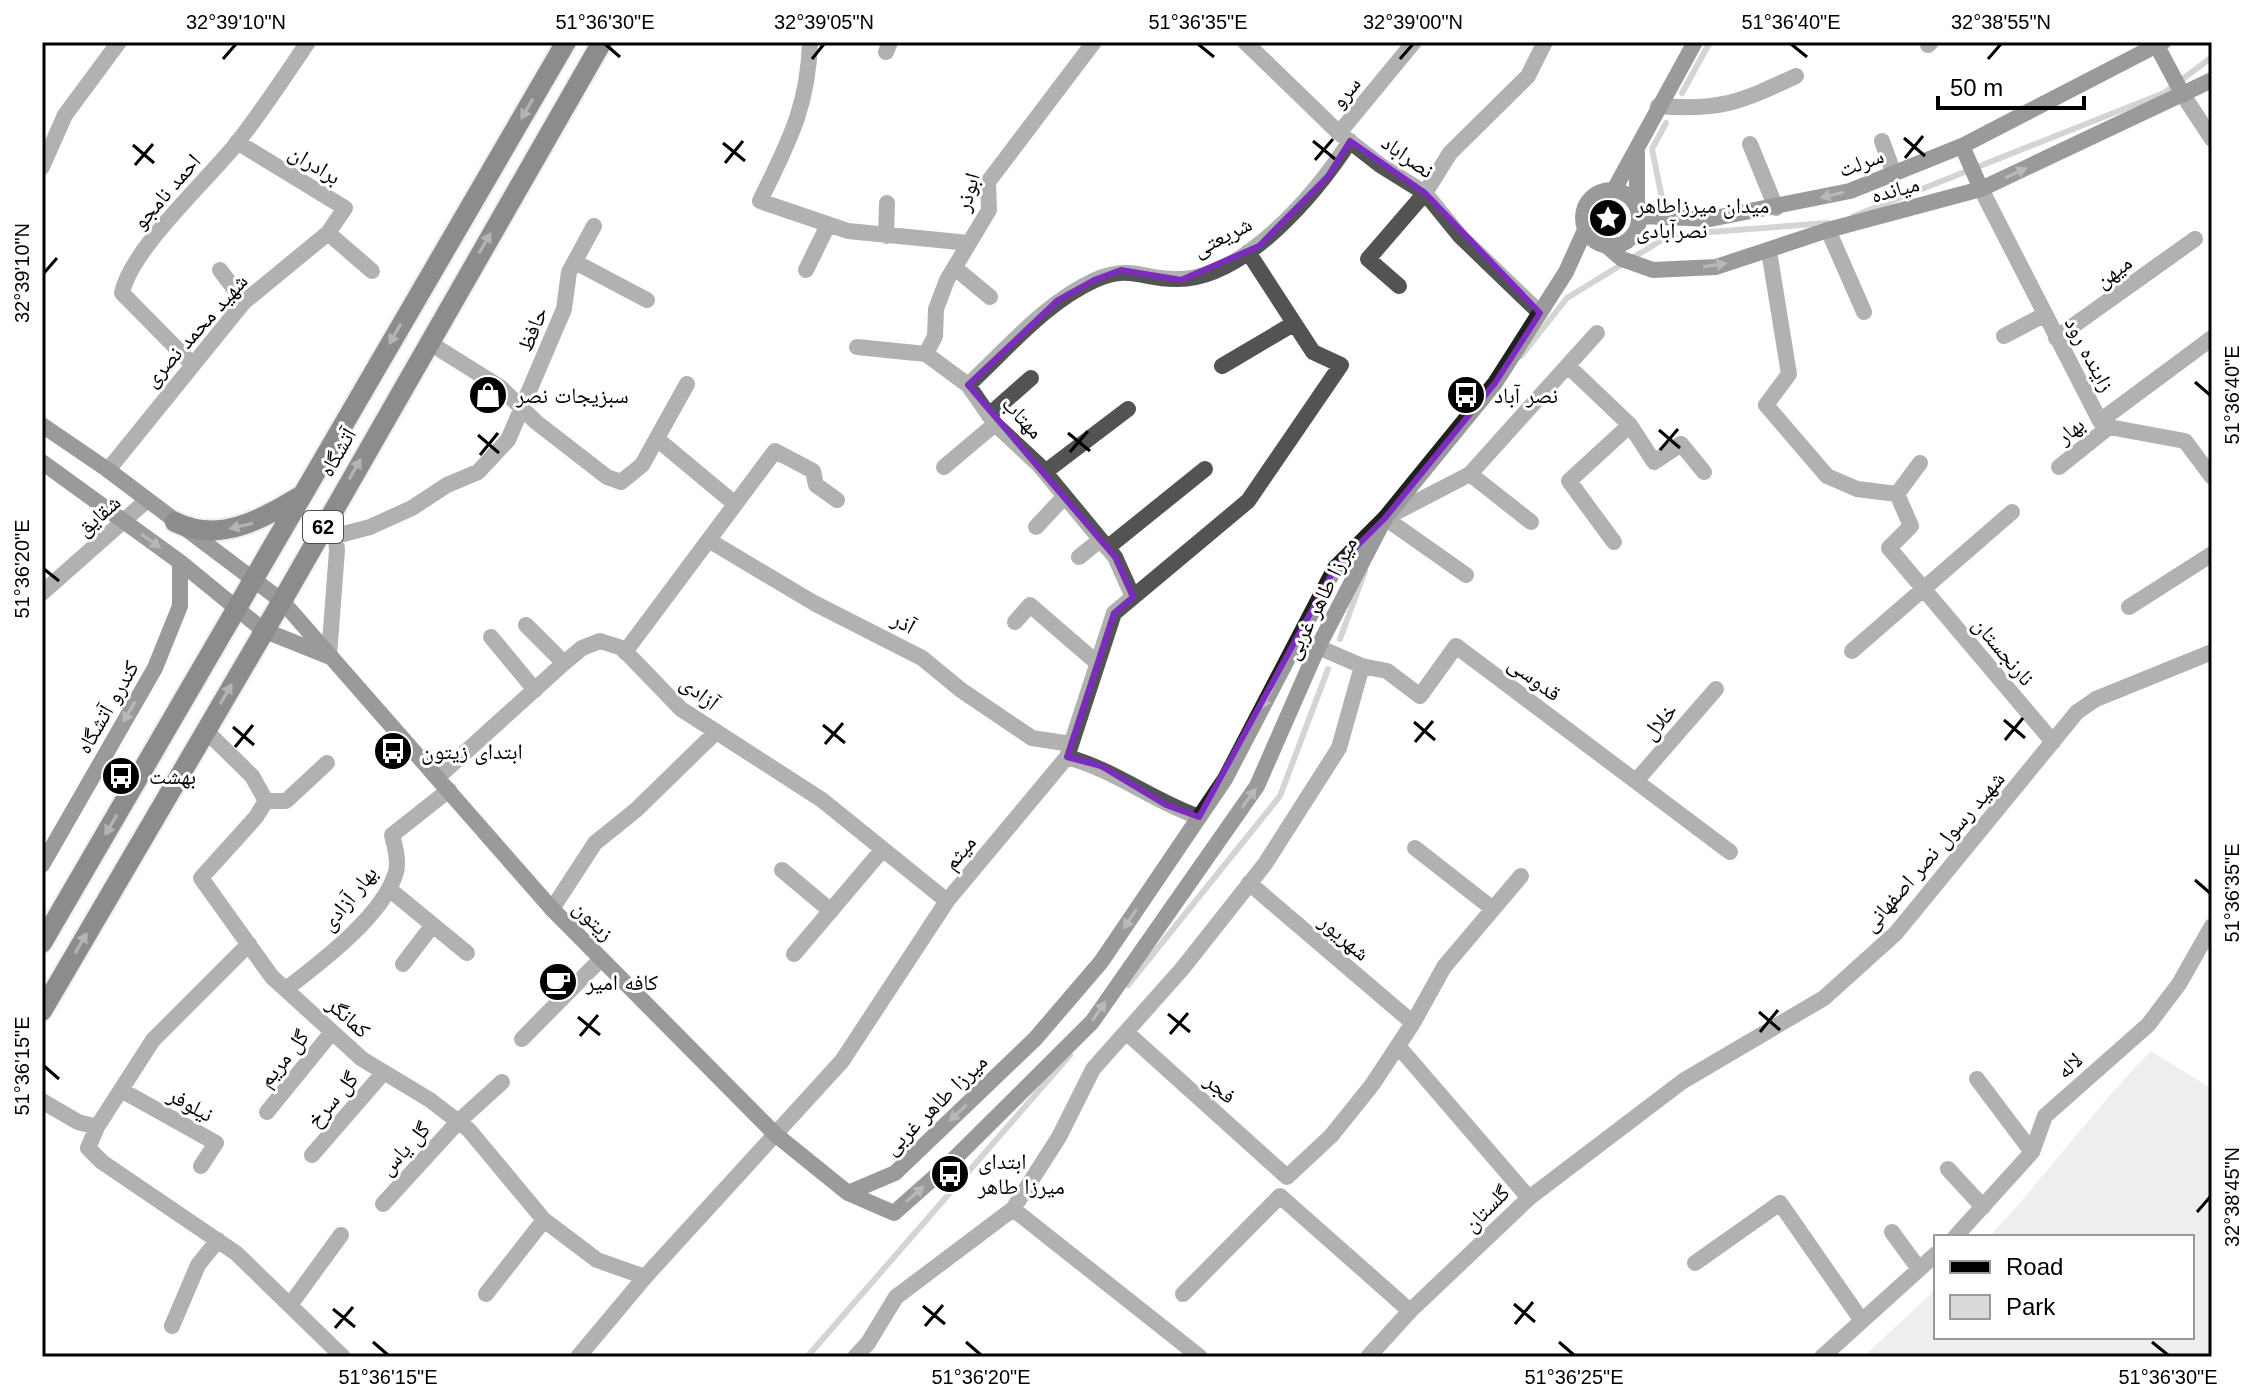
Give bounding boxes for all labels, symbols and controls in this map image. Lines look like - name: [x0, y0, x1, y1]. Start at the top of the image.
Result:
- text: 32°39'10"N: [186, 11, 286, 33]
- text: 51°36'30"E: [556, 11, 655, 33]
- text: 32°39'05"N: [774, 11, 874, 33]
- text: 51°36'35"E: [1149, 11, 1248, 33]
- text: 32°39'00"N: [1363, 11, 1463, 33]
- text: 51°36'40"E: [1742, 11, 1841, 33]
- text: 32°38'55"N: [1951, 11, 2051, 33]
- scale bar: [1938, 60, 2084, 110]
- street label: سرو: [1325, 71, 1366, 113]
- text: 50 m: [1950, 74, 2003, 101]
- one-way arrow: [520, 98, 534, 120]
- street label: نصراباد: [1377, 130, 1439, 183]
- street label: برادران: [284, 139, 345, 190]
- street label: سرلت: [1835, 143, 1887, 182]
- street label: احمد نامجو: [127, 149, 206, 234]
- one-way arrow: [2005, 166, 2028, 180]
- street label: ابوذر: [950, 170, 985, 215]
- street label: میانده: [1868, 171, 1922, 208]
- one-way arrow: [1820, 189, 1845, 202]
- place label: میدان میرزاطاهر نصرآبادی: [1635, 193, 1769, 244]
- place icon: میدان میرزاطاهر نصرآبادی: [1587, 197, 1629, 239]
- street label: شریعتی: [1188, 211, 1256, 263]
- text: 32°39'10"N: [11, 223, 33, 323]
- one-way arrow: [478, 232, 492, 255]
- street label: میهن: [2090, 250, 2137, 294]
- one-way arrow: [1703, 259, 1728, 271]
- street label: شهید محمد نصری: [138, 269, 253, 393]
- street label: حافظ: [512, 303, 553, 355]
- street label: زاینده رود: [2059, 313, 2120, 396]
- one-way arrow: [388, 322, 402, 345]
- text: 51°36'40"E: [2221, 346, 2243, 445]
- shop icon: سبزیجات نصر: [467, 374, 509, 416]
- bus stop icon: نصر آباد: [1445, 374, 1487, 416]
- place label: سبزیجات نصر: [515, 383, 629, 408]
- place label: نصر آباد: [1494, 383, 1558, 408]
- street label: مهتاب: [997, 391, 1048, 444]
- street label: بهار: [2051, 412, 2089, 450]
- street label: آتشگاه: [314, 423, 361, 481]
- one-way arrow: [348, 458, 362, 480]
- street label: شقایق: [71, 489, 126, 542]
- road number: 62: [303, 511, 343, 543]
- text: 51°36'20"E: [11, 520, 33, 619]
- one-way arrow: [228, 520, 253, 533]
- one-way arrow: [140, 533, 161, 548]
- street label: میرزا طاهر غربی: [1279, 533, 1363, 664]
- street label: آذر: [887, 605, 920, 639]
- street label: نارنجستان: [1967, 612, 2039, 691]
- street label: قدوسی: [1503, 650, 1566, 707]
- street label: کندرو آتشگاه: [71, 656, 144, 758]
- street label: آزادی: [675, 670, 724, 716]
- one-way arrow: [219, 683, 233, 706]
- one-way arrow: [1260, 687, 1273, 710]
- street label: خلال: [1637, 698, 1683, 745]
- one-way arrow: [122, 701, 136, 723]
- bus stop icon: ابتدای زیتون: [372, 730, 414, 772]
- place label: ابتدای زیتون: [421, 739, 523, 765]
- bus stop icon: بهشت: [100, 755, 142, 797]
- place label: بهشت: [149, 764, 196, 789]
- street label: شهید رسول نصر اصفهانی: [1857, 766, 2011, 937]
- one-way arrow: [1240, 788, 1256, 808]
- one-way arrow: [104, 814, 118, 836]
- street label: میثم: [938, 830, 983, 876]
- text: 51°36'35"E: [2221, 844, 2243, 943]
- street label: بهار آزادی: [315, 861, 383, 936]
- street label: زیتون: [567, 895, 619, 947]
- one-way arrow: [1123, 908, 1138, 930]
- street label: شهریور: [1314, 908, 1375, 966]
- one-way arrow: [74, 932, 88, 954]
- cafe icon: کافه امیر: [537, 961, 579, 1003]
- place label: کافه امیر: [585, 970, 658, 995]
- street label: کمانگر: [321, 991, 375, 1043]
- one-way arrow: [1091, 1000, 1106, 1021]
- text: 51°36'15"E: [11, 1017, 33, 1116]
- street label: گل مریم: [253, 1025, 316, 1093]
- street label: لاله: [2051, 1047, 2087, 1083]
- street label: میرزا طاهر غربی: [878, 1049, 993, 1161]
- street label: گل سرخ: [301, 1066, 364, 1133]
- street label: فجر: [1199, 1067, 1241, 1109]
- street label: نیلوفر: [163, 1081, 218, 1127]
- one-way arrow: [949, 1103, 968, 1122]
- street label: گل یاس: [374, 1117, 436, 1181]
- text: 32°38'45"N: [2221, 1147, 2243, 1247]
- place label: ابتدای میرزا طاهر: [977, 1149, 1065, 1199]
- bus stop icon: ابتدای میرزا طاهر: [929, 1153, 971, 1195]
- street label: گلستان: [1458, 1180, 1516, 1238]
- one-way arrow: [905, 1186, 925, 1203]
- legend: [1934, 1235, 2194, 1339]
- text: Road: [2006, 1253, 2063, 1280]
- text: Park: [2006, 1293, 2056, 1320]
- text: 51°36'15"E: [339, 1366, 438, 1388]
- text: 51°36'20"E: [932, 1366, 1031, 1388]
- text: 51°36'25"E: [1525, 1366, 1624, 1388]
- text: 51°36'30"E: [2119, 1366, 2218, 1388]

